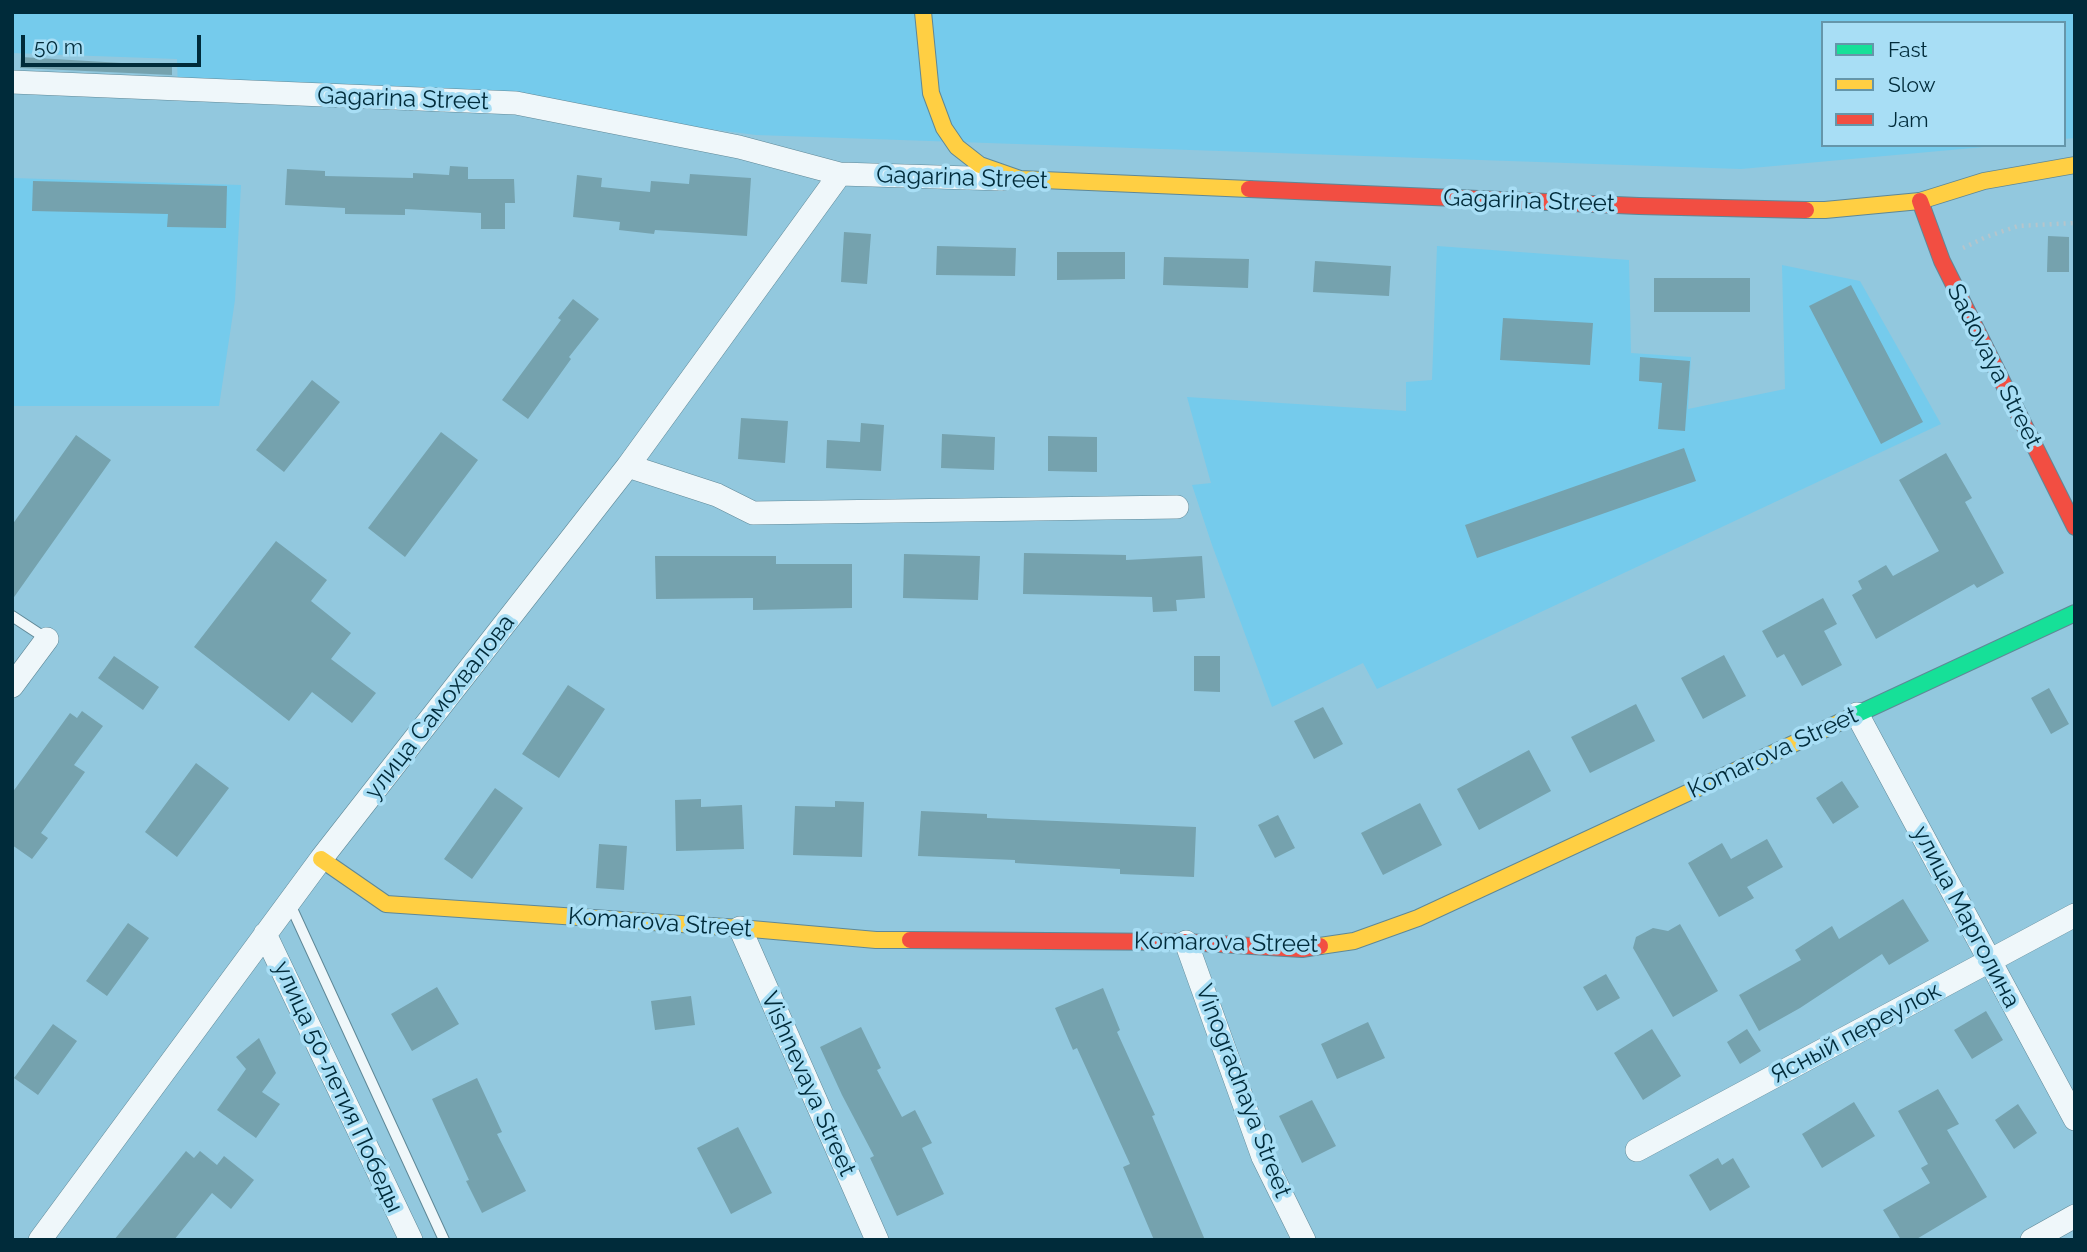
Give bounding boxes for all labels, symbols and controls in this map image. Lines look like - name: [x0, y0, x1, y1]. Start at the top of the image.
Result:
- scale bar: [24, 21, 205, 65]
- legend: [1821, 21, 2066, 147]
- text: 50 m: [34, 34, 83, 59]
- text: Fast: [1888, 37, 1928, 62]
- text: Slow: [1888, 72, 1936, 97]
- street label: Gagarina Street: [317, 82, 489, 116]
- text: Jam: [1888, 107, 1929, 132]
- street label: Gagarina Street: [876, 161, 1048, 195]
- street label: Gagarina Street: [1443, 184, 1615, 218]
- street label: Sadovaya Street: [1940, 279, 2048, 453]
- street label: улица Самохвалова: [359, 609, 521, 805]
- street label: Komarova Street: [1683, 701, 1863, 805]
- street label: улица Марголина: [1906, 821, 2026, 1013]
- street label: Komarova Street: [567, 902, 753, 944]
- street label: Komarova Street: [1134, 927, 1318, 959]
- street label: улица 50-летия Победы: [267, 957, 409, 1217]
- street label: Ясный переулок: [1766, 976, 1946, 1090]
- street label: Vinogradnaya Street: [1189, 980, 1297, 1202]
- street label: Vishnevaya Street: [754, 987, 862, 1181]

